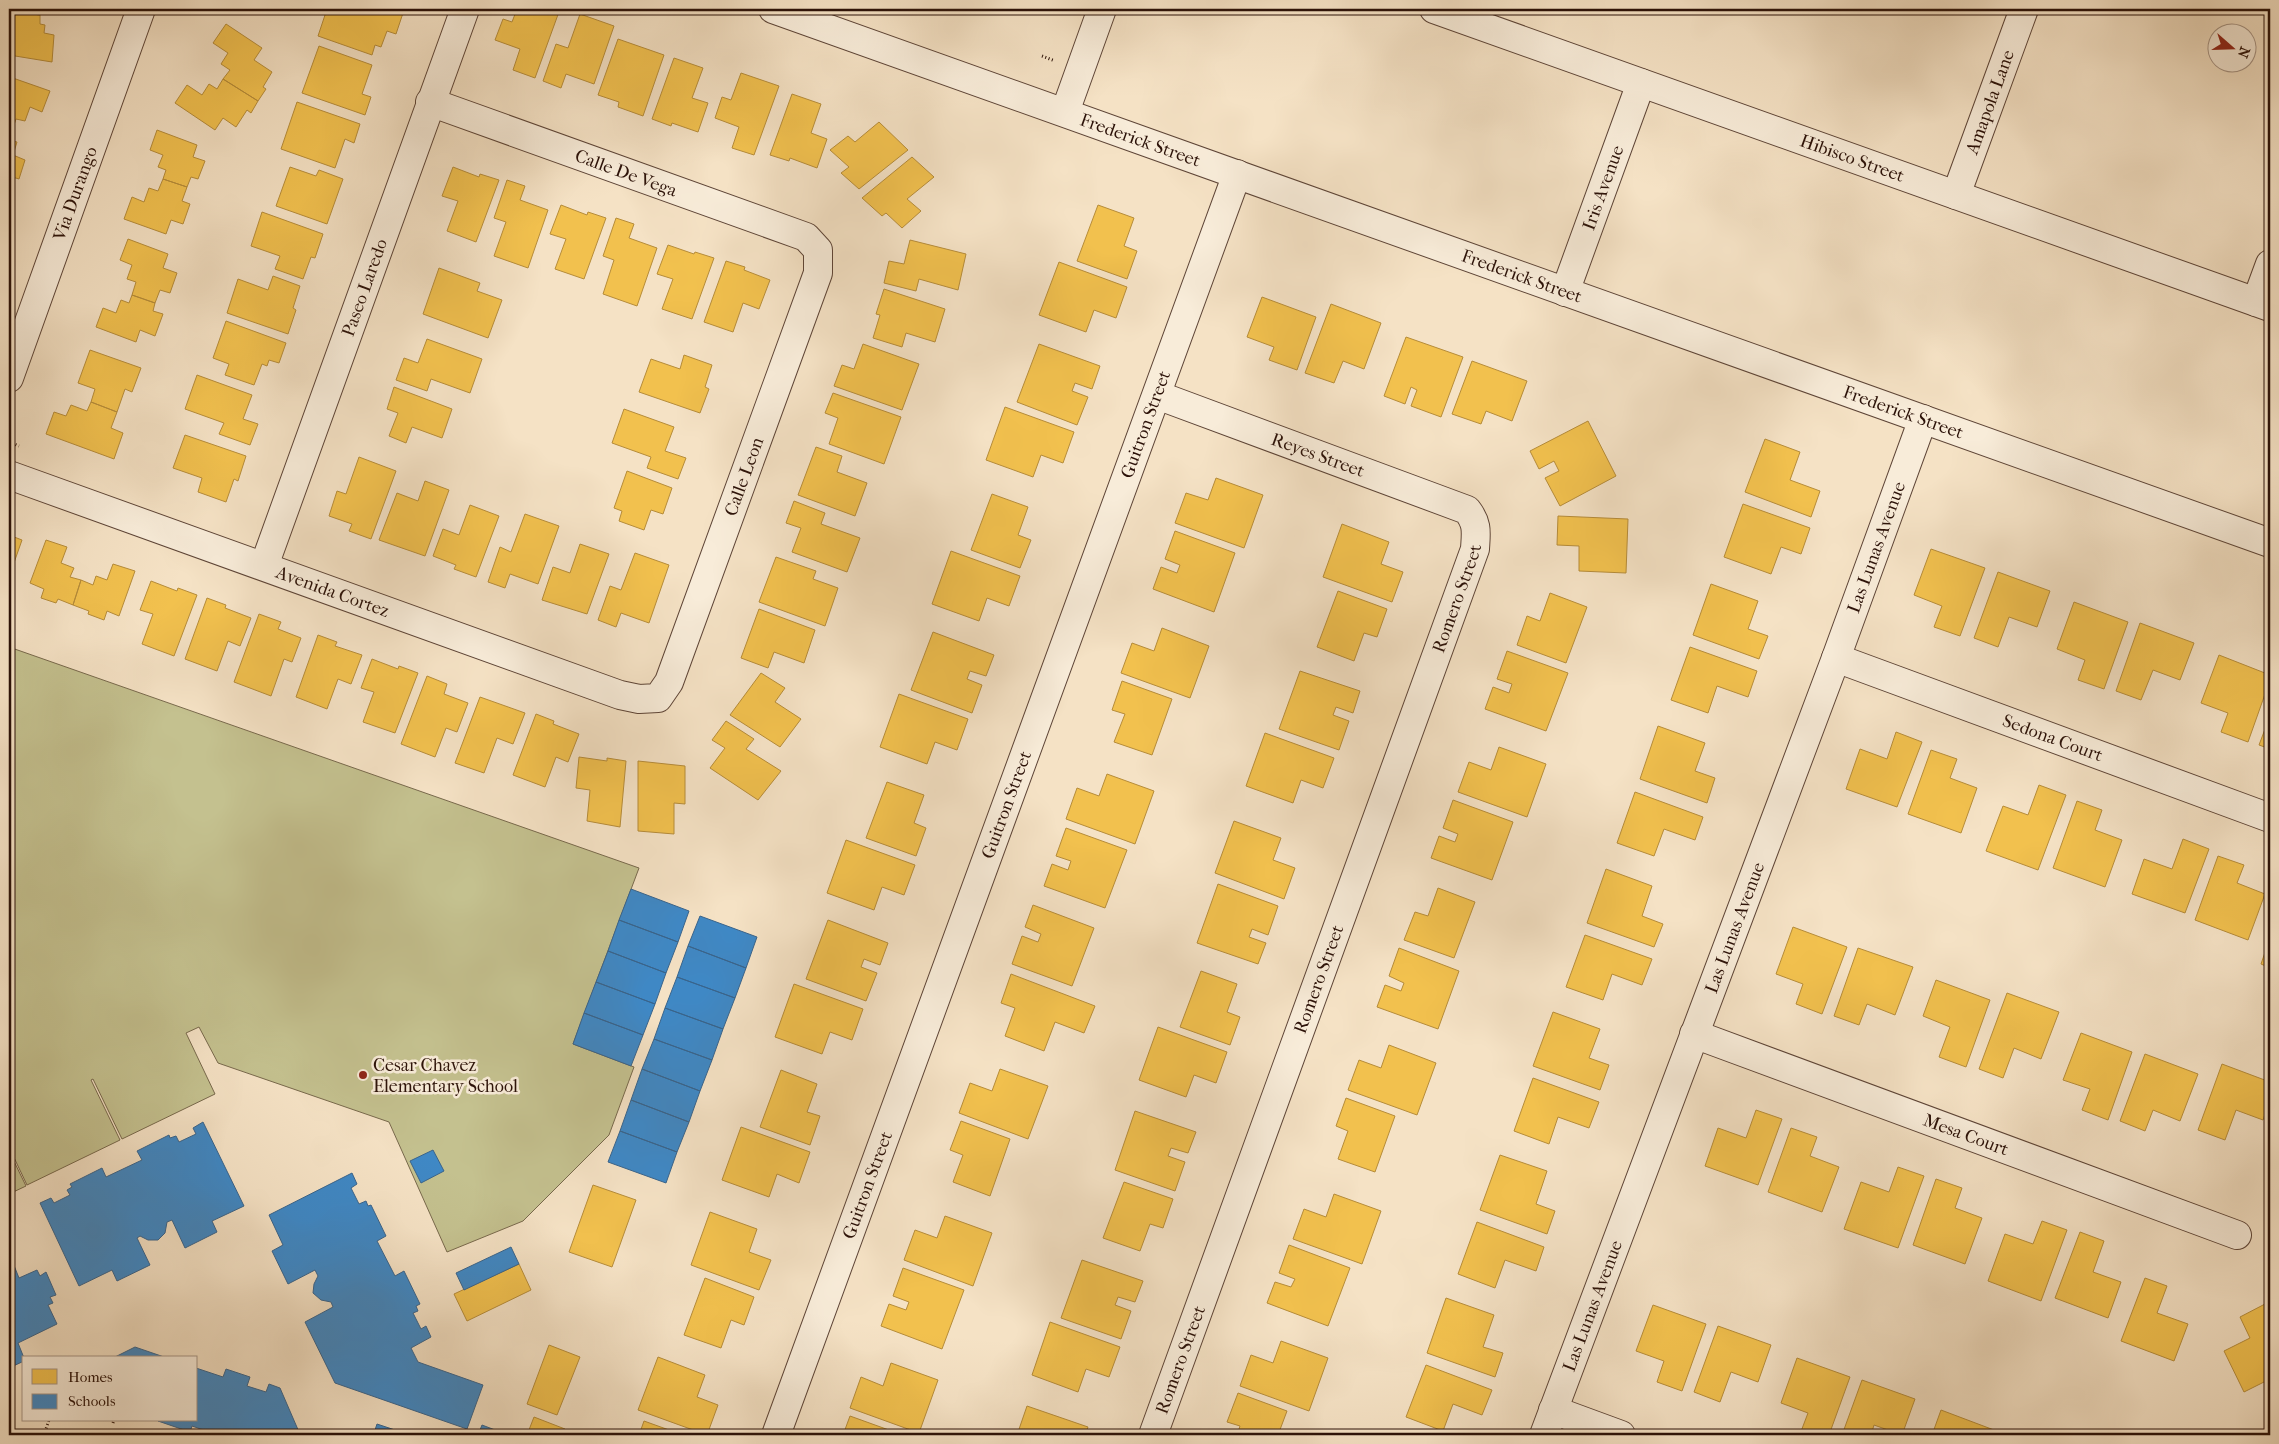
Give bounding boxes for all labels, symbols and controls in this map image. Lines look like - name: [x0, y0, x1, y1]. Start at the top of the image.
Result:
- north arrow: [2206, 22, 2256, 72]
- text: N: [2234, 44, 2254, 61]
- street label: Amapola Lane: [1961, 47, 2019, 158]
- street label: Frederick Street: [1077, 109, 1204, 172]
- street label: Hibisco Street: [1797, 130, 1908, 187]
- street label: Iris Avenue: [1578, 143, 1628, 233]
- street label: Via Durango: [49, 144, 102, 244]
- street label: Calle De Vega: [572, 145, 680, 202]
- street label: Paseo Laredo: [338, 236, 392, 339]
- street label: Frederick Street: [1459, 245, 1585, 308]
- street label: Guitron Street: [1117, 367, 1175, 481]
- street label: Frederick Street: [1840, 382, 1967, 444]
- street label: Reyes Street: [1268, 429, 1368, 482]
- street label: Calle Leon: [720, 434, 768, 519]
- street label: Las Lunas Avenue: [1843, 479, 1910, 616]
- street label: Romero Street: [1428, 544, 1486, 656]
- street label: Avenida Cortez: [272, 562, 392, 622]
- street label: Sedona Court: [2000, 710, 2106, 767]
- street label: Guitron Street: [978, 748, 1036, 862]
- street label: Las Lunas Avenue: [1701, 859, 1769, 996]
- street label: Romero Street: [1290, 922, 1349, 1036]
- place label: Cesar Chavez Elementary School: [373, 1055, 518, 1097]
- marker: Cesar Chavez Elementary School: [357, 1069, 369, 1081]
- street label: Mesa Court: [1920, 1110, 2012, 1161]
- street label: Guitron Street: [839, 1128, 897, 1242]
- street label: Las Lunas Avenue: [1559, 1238, 1627, 1374]
- street label: Romero Street: [1151, 1302, 1210, 1417]
- legend: [22, 1356, 198, 1422]
- text: Homes: [68, 1368, 113, 1386]
- text: Schools: [68, 1392, 116, 1410]

